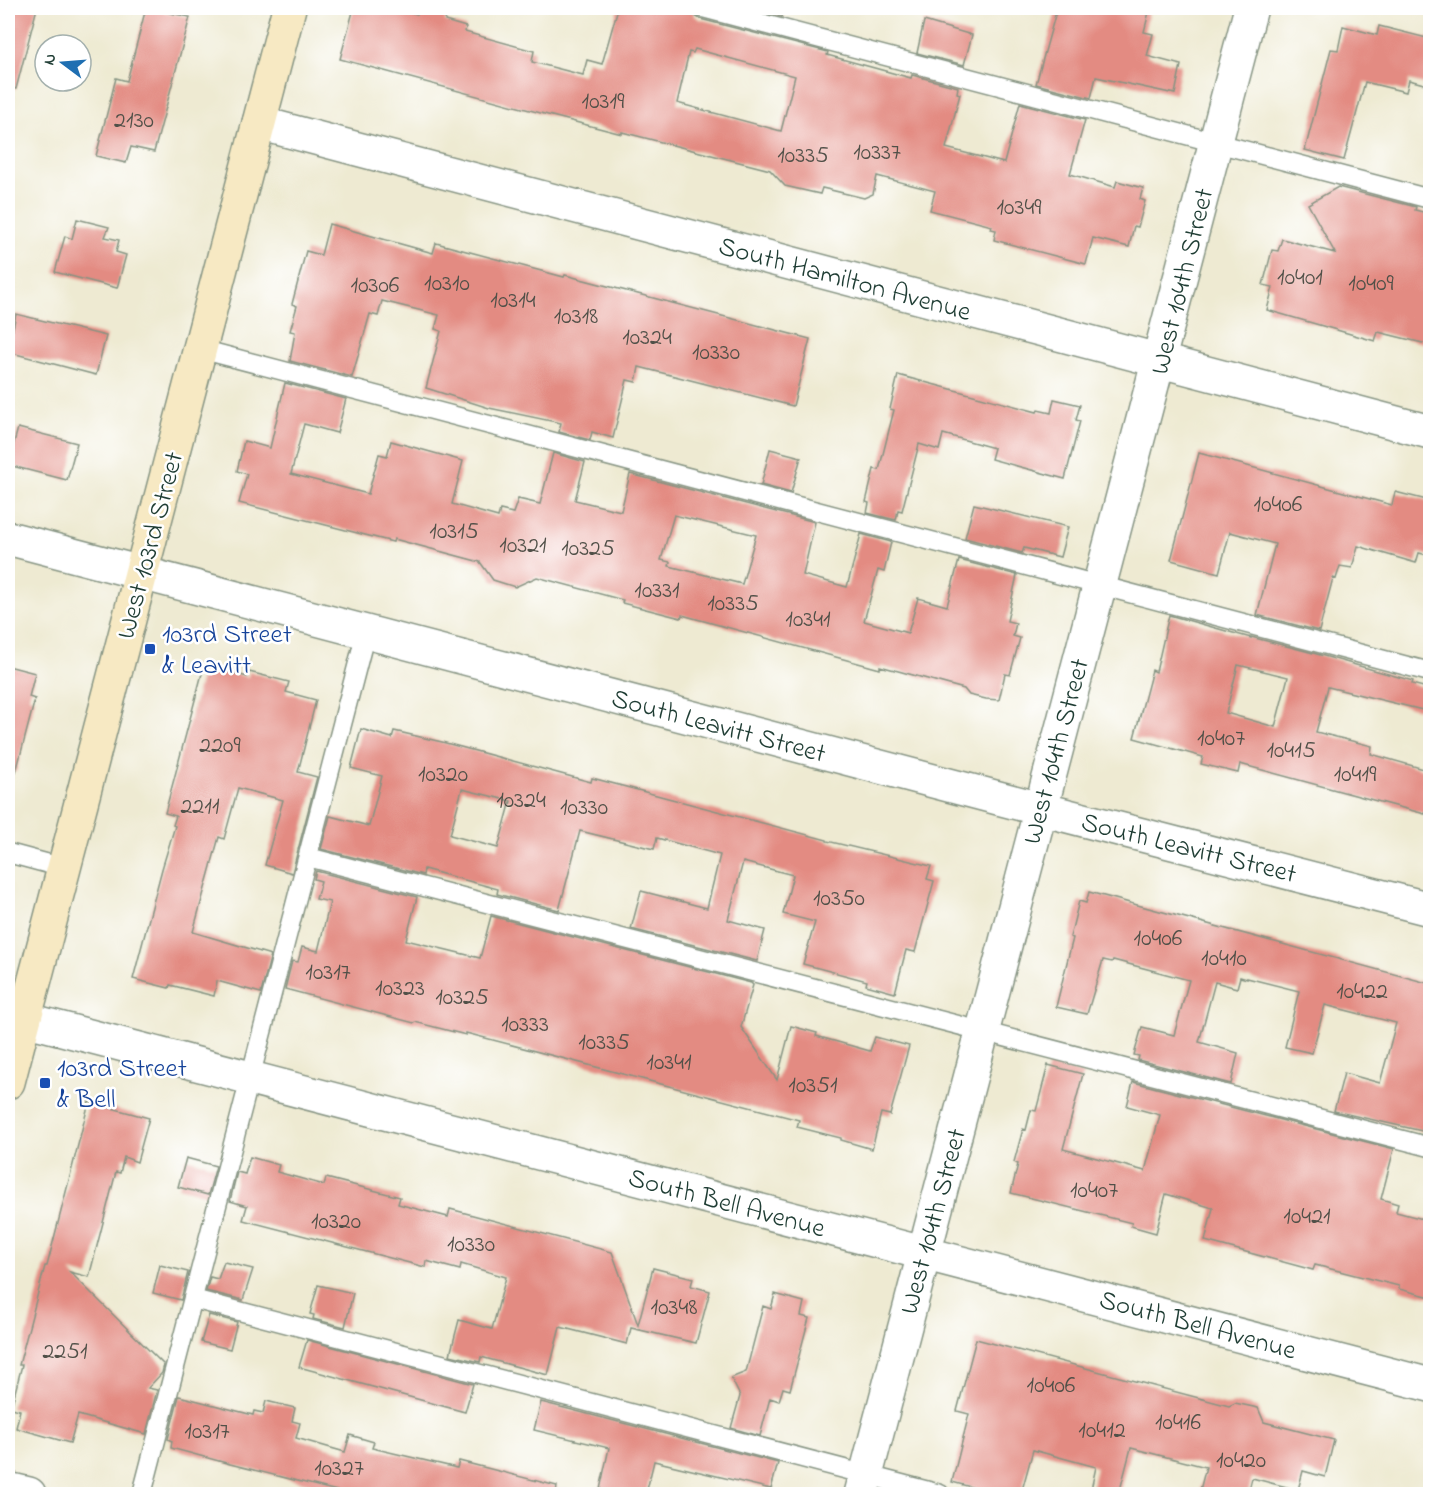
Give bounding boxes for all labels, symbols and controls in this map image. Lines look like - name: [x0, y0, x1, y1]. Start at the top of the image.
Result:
- north arrow: [33, 33, 93, 93]
- text: N: [37, 51, 64, 68]
- house number: 10319: [582, 85, 625, 120]
- house number: 2130: [114, 104, 154, 139]
- house number: 10337: [853, 136, 901, 171]
- house number: 10335: [777, 139, 829, 174]
- street label: West 104th Street: [1141, 184, 1225, 379]
- house number: 10349: [996, 191, 1042, 226]
- street label: South Hamilton Avenue: [714, 228, 976, 333]
- house number: 10401: [1277, 261, 1323, 296]
- house number: 10310: [424, 267, 470, 302]
- house number: 10409: [1348, 267, 1395, 302]
- house number: 10306: [351, 269, 400, 304]
- house number: 10314: [490, 284, 536, 319]
- house number: 10318: [554, 300, 598, 335]
- house number: 10324: [622, 321, 672, 356]
- house number: 10330: [692, 336, 740, 371]
- street label: West 103rd Street: [108, 448, 195, 644]
- house number: 10406: [1254, 488, 1303, 523]
- house number: 10315: [429, 515, 479, 550]
- house number: 10321: [499, 529, 547, 564]
- house number: 10325: [561, 532, 615, 567]
- house number: 10331: [634, 574, 680, 609]
- house number: 10335: [707, 587, 759, 622]
- house number: 10341: [785, 603, 831, 638]
- place label: 103rd Street & Leavitt: [162, 616, 292, 686]
- marker: 103rd Street & Leavitt: [143, 642, 157, 656]
- street label: West 104th Street: [1014, 655, 1101, 849]
- street label: South Leavitt Street: [607, 680, 830, 775]
- house number: 10407: [1197, 722, 1245, 757]
- house number: 2209: [199, 729, 241, 764]
- house number: 10415: [1266, 734, 1316, 769]
- house number: 10320: [418, 758, 468, 793]
- house number: 10419: [1334, 758, 1377, 793]
- house number: 10324: [496, 784, 546, 819]
- house number: 2211: [180, 790, 220, 825]
- house number: 10330: [560, 791, 608, 826]
- street label: South Leavitt Street: [1077, 804, 1300, 895]
- house number: 10350: [813, 882, 865, 917]
- house number: 10406: [1134, 922, 1183, 957]
- house number: 10410: [1201, 942, 1247, 977]
- house number: 10317: [305, 956, 351, 991]
- house number: 10323: [375, 972, 425, 1007]
- house number: 10422: [1336, 975, 1388, 1010]
- house number: 10325: [435, 981, 489, 1016]
- house number: 10333: [501, 1008, 549, 1043]
- house number: 10335: [578, 1026, 630, 1061]
- house number: 10341: [646, 1046, 692, 1081]
- place label: 103rd Street & Bell: [57, 1050, 187, 1120]
- house number: 10351: [788, 1069, 838, 1104]
- marker: 103rd Street & Bell: [38, 1076, 52, 1090]
- street label: West 104th Street: [891, 1125, 978, 1319]
- street label: South Bell Avenue: [624, 1159, 830, 1250]
- house number: 10407: [1070, 1174, 1118, 1209]
- house number: 10421: [1283, 1200, 1331, 1235]
- house number: 10320: [311, 1205, 361, 1240]
- house number: 10330: [447, 1228, 495, 1263]
- street label: South Bell Avenue: [1095, 1281, 1301, 1372]
- house number: 10348: [651, 1291, 697, 1326]
- house number: 2251: [42, 1335, 88, 1370]
- house number: 10406: [1027, 1369, 1076, 1404]
- house number: 10416: [1155, 1406, 1201, 1441]
- house number: 10412: [1078, 1414, 1126, 1449]
- house number: 10317: [184, 1415, 230, 1450]
- house number: 10420: [1216, 1444, 1266, 1479]
- house number: 10327: [314, 1452, 364, 1487]

